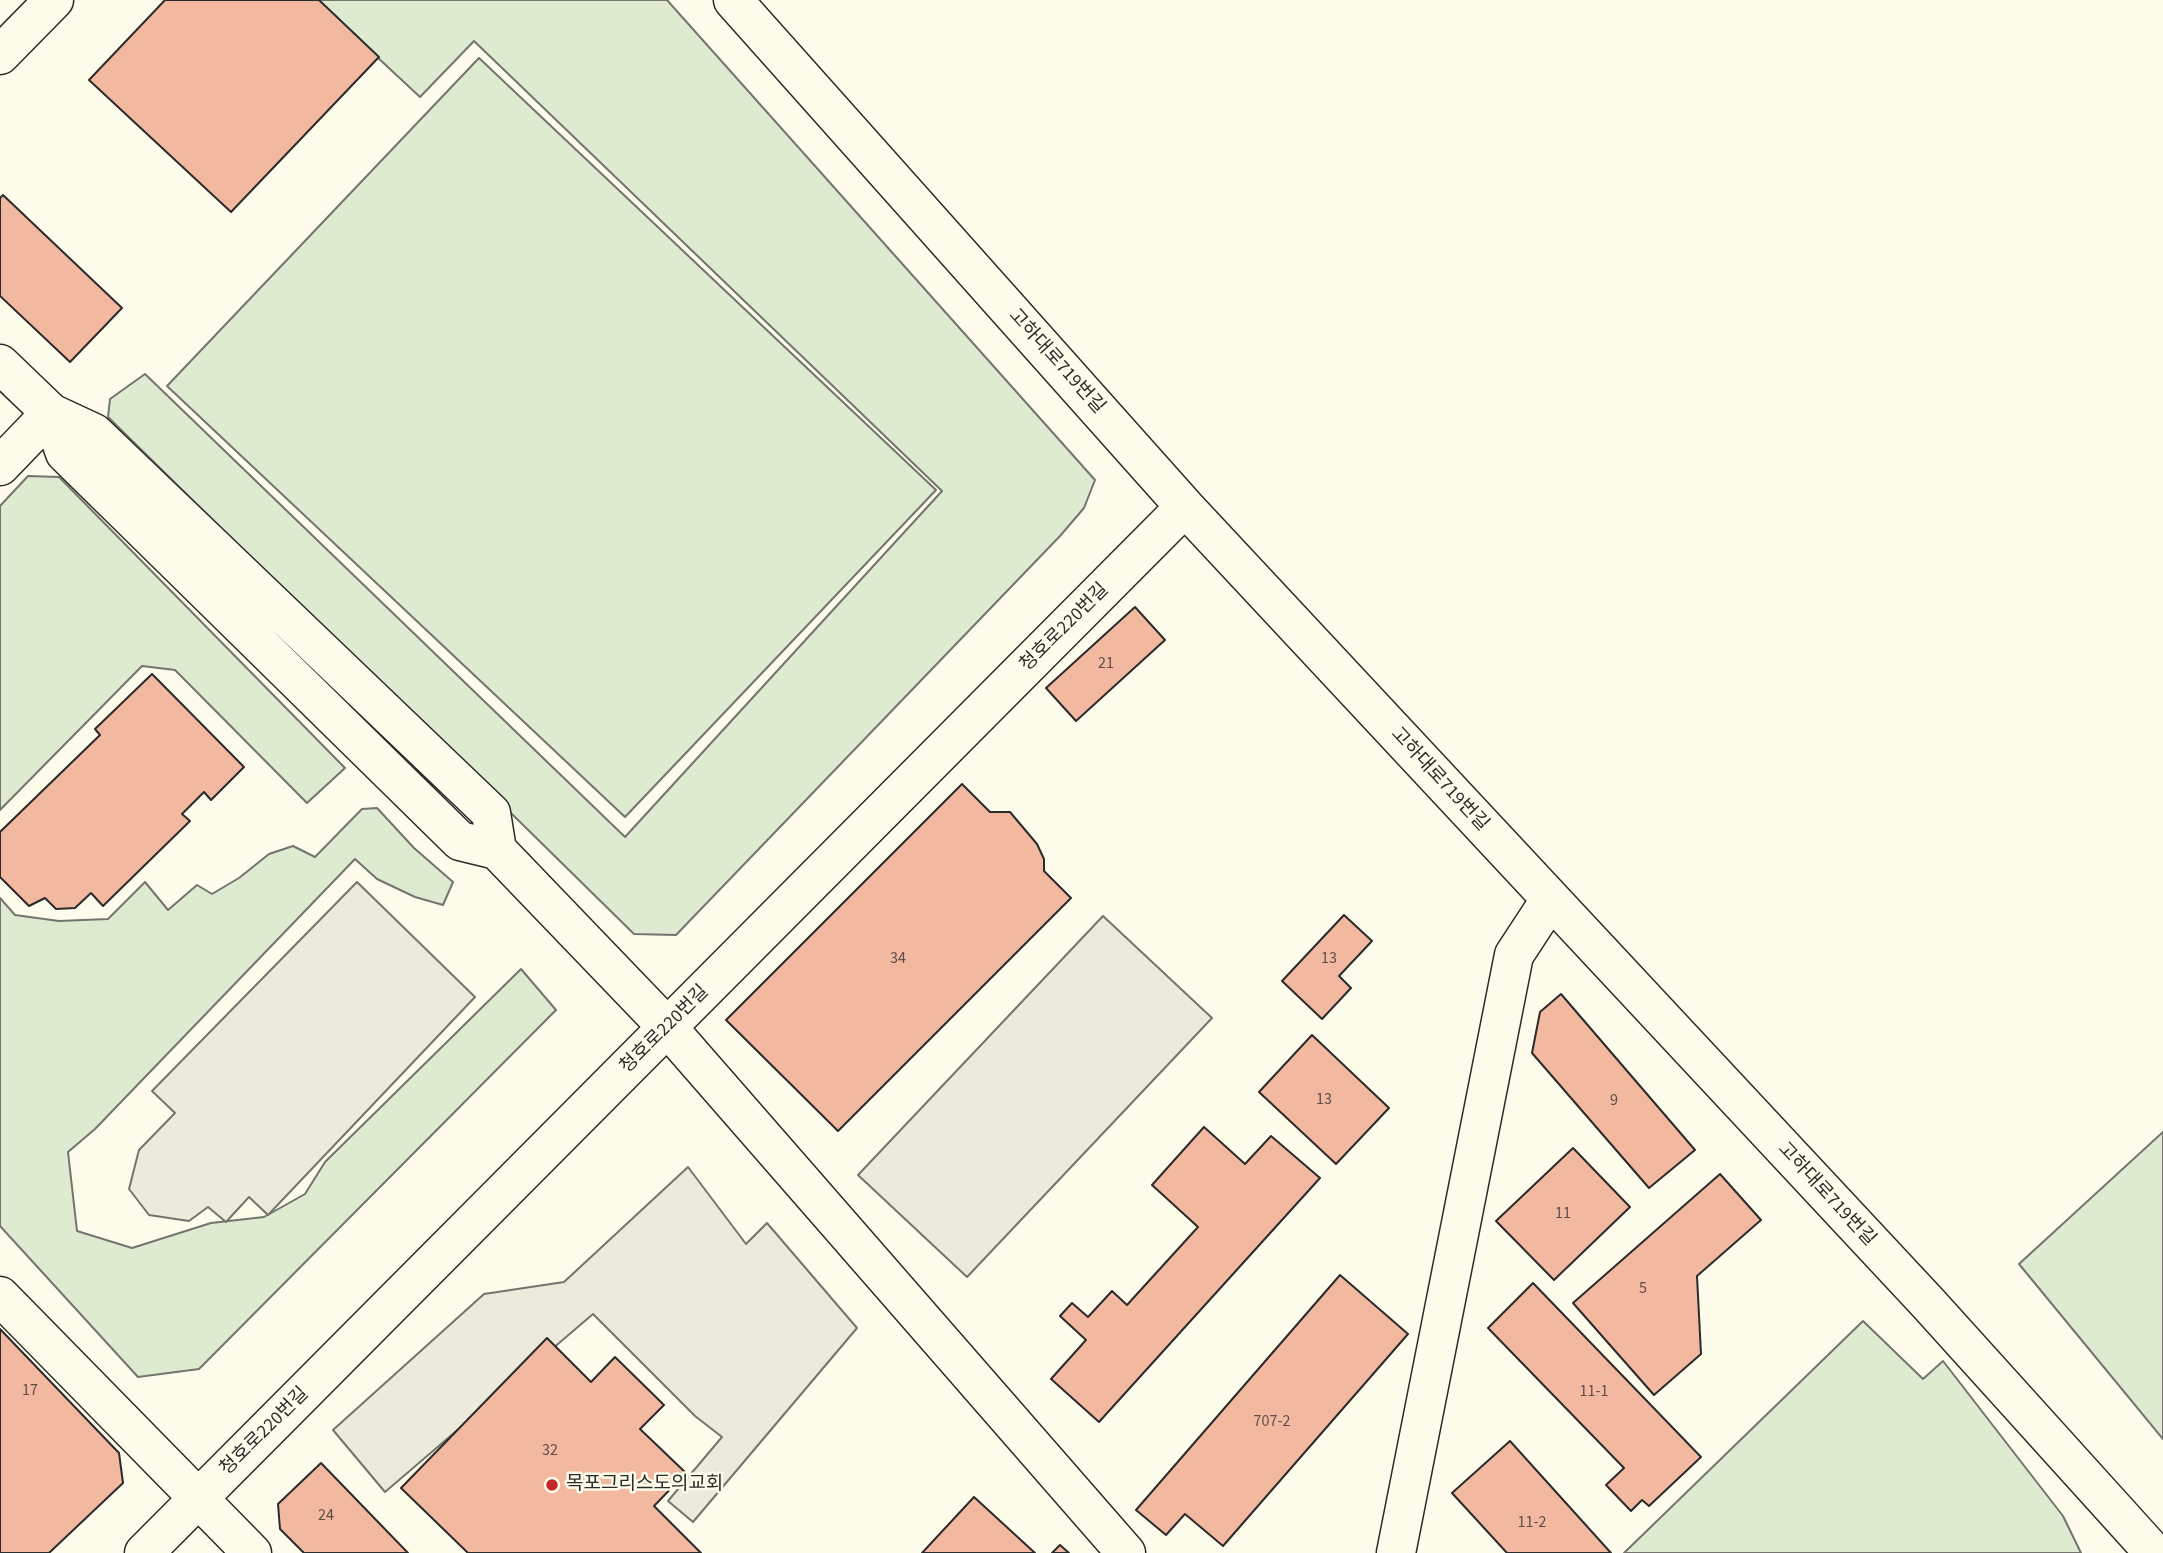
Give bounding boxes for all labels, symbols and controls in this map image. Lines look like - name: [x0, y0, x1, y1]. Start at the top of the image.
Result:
- street label: 고하대로719번길: [1003, 305, 1109, 419]
- street label: 청호로220번길: [1016, 579, 1114, 677]
- house number: 21: [1098, 654, 1114, 674]
- street label: 고하대로719번길: [1385, 724, 1493, 836]
- house number: 34: [890, 949, 906, 969]
- house number: 13: [1321, 949, 1337, 969]
- street label: 청호로220번길: [616, 981, 714, 1079]
- house number: 13: [1316, 1090, 1332, 1110]
- house number: 9: [1610, 1091, 1618, 1111]
- street label: 고하대로719번길: [1772, 1139, 1880, 1251]
- house number: 11: [1555, 1204, 1571, 1224]
- house number: 5: [1639, 1279, 1647, 1299]
- house number: 17: [22, 1381, 38, 1401]
- house number: 11-1: [1580, 1382, 1608, 1402]
- street label: 청호로220번길: [216, 1383, 314, 1481]
- house number: 707-2: [1254, 1412, 1290, 1432]
- house number: 32: [542, 1441, 558, 1461]
- place label: 목포그리스도의교회: [566, 1474, 723, 1496]
- marker: 목포그리스도의교회: [544, 1477, 560, 1493]
- house number: 24: [318, 1506, 334, 1526]
- house number: 11-2: [1518, 1513, 1546, 1533]

